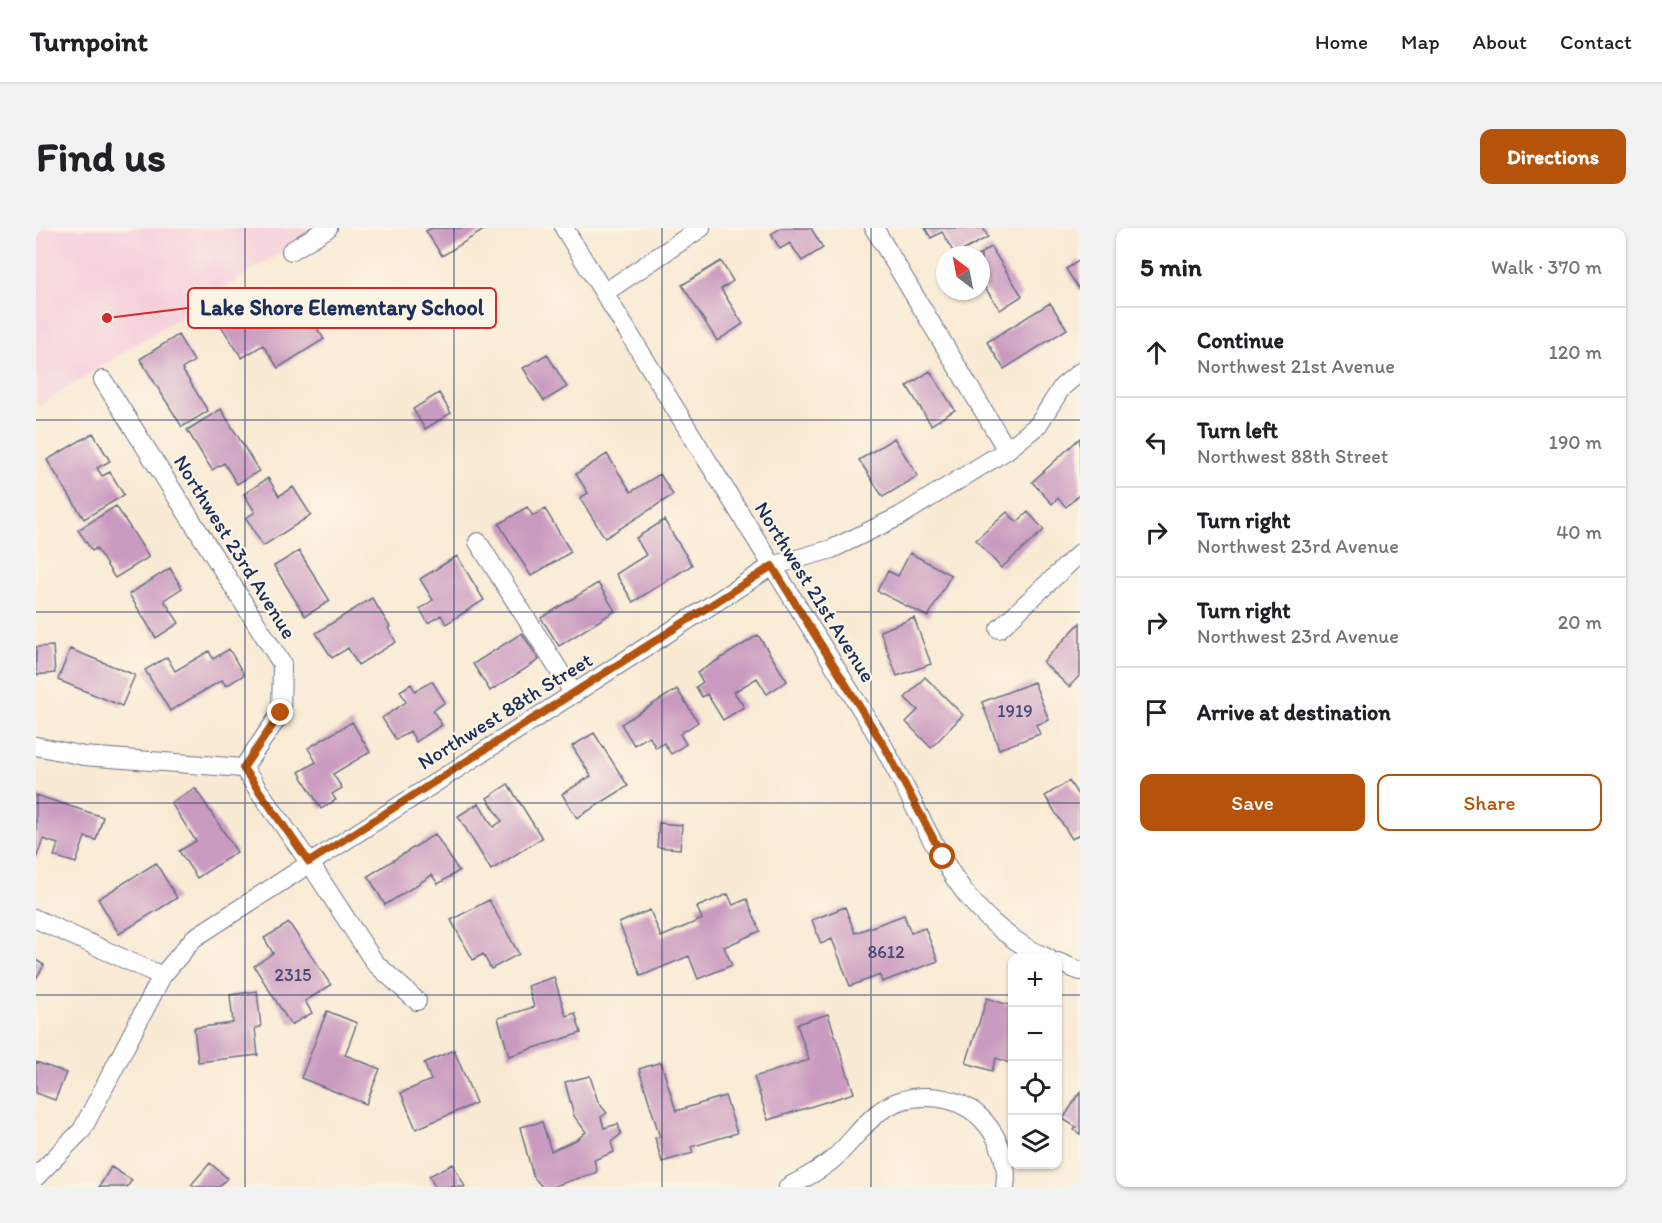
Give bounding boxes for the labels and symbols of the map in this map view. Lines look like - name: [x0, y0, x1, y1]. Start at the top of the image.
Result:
- north arrow: [936, 246, 990, 300]
- callout: Lake Shore Elementary School: [188, 288, 496, 328]
- text: Lake Shore Elementary School: [200, 294, 485, 321]
- street label: Northwest 23rd Avenue: [169, 450, 302, 643]
- street label: Northwest 21st Avenue: [750, 497, 881, 687]
- street label: Northwest 88th Street: [413, 647, 597, 774]
- route end: [267, 699, 293, 725]
- house number: 1919: [997, 700, 1033, 722]
- route start: [929, 843, 955, 869]
- house number: 8612: [867, 941, 905, 963]
- house number: 2315: [274, 964, 312, 986]

